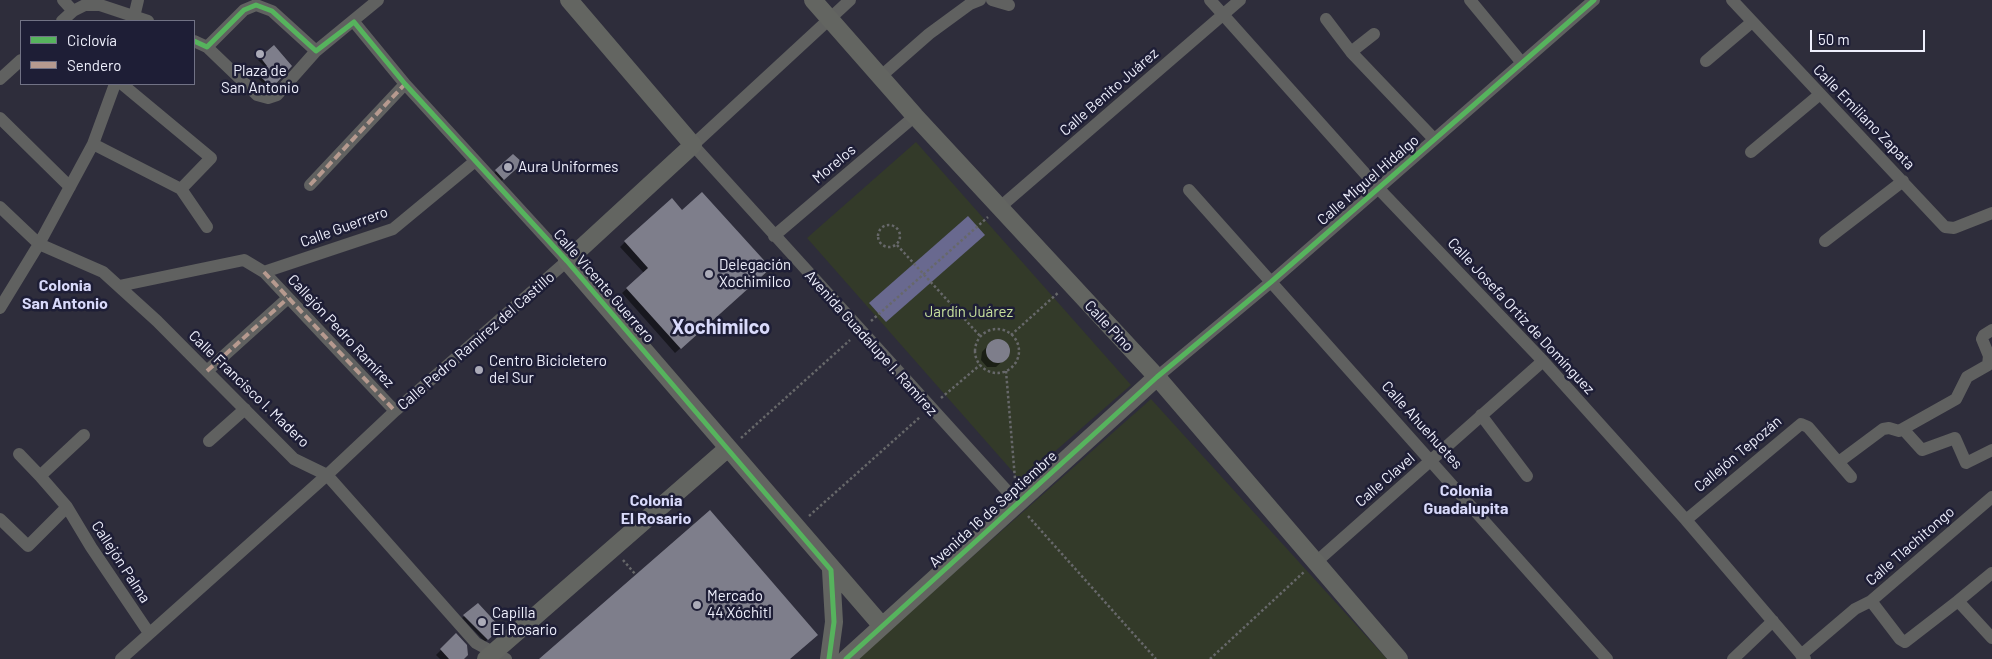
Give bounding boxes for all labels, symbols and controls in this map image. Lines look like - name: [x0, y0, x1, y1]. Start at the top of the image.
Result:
- legend: [20, 20, 195, 85]
- scale bar: [1812, 20, 1927, 52]
- text: 50 m: [1818, 30, 1850, 48]
- text: Ciclovía: [67, 31, 117, 49]
- street label: Calle Benito Juárez: [1056, 44, 1162, 140]
- marker: Plaza de San Antonio: [254, 48, 266, 60]
- text: Sendero: [67, 56, 121, 74]
- street label: Calle Emiliano Zapata: [1809, 61, 1919, 173]
- place label: Plaza de San Antonio: [221, 62, 299, 97]
- street label: Calle Miguel Hidalgo: [1314, 131, 1422, 229]
- street label: Morelos: [809, 141, 859, 187]
- place label: Aura Uniformes: [518, 158, 619, 176]
- marker: Aura Uniformes: [502, 161, 514, 173]
- street label: Calle Guerrero: [298, 203, 390, 251]
- street label: Calle Vicente Guerrero: [550, 225, 658, 347]
- street label: Calle Josefa Ortiz de Domínguez: [1444, 234, 1598, 398]
- place label: Delegación Xochimilco: [719, 256, 791, 291]
- street label: Avenida Guadalupe I. Ramírez: [801, 267, 941, 419]
- street label: Calle Pedro Ramírez del Castillo: [394, 268, 558, 414]
- marker: Delegación Xochimilco: [703, 268, 715, 280]
- street label: Callejón Pedro Ramírez: [284, 271, 398, 391]
- district label: Colonia San Antonio: [22, 276, 108, 314]
- street label: Calle Pino: [1081, 297, 1137, 355]
- park label: Jardín Juárez: [925, 303, 1013, 321]
- district label: Xochimilco: [672, 315, 770, 339]
- street label: Calle Francisco I. Madero: [185, 327, 313, 451]
- place label: Centro Bicicletero del Sur: [489, 352, 607, 387]
- marker: Centro Bicicletero del Sur: [473, 364, 485, 376]
- street label: Calle Ahuehuetes: [1378, 377, 1466, 473]
- street label: Callejón Tepozán: [1691, 412, 1785, 496]
- street label: Avenida 16 de Septiembre: [925, 447, 1061, 571]
- street label: Calle Clavel: [1352, 449, 1418, 511]
- district label: Colonia Guadalupita: [1424, 481, 1508, 519]
- district label: Colonia El Rosario: [621, 491, 691, 529]
- street label: Calle Tlachitongo: [1862, 503, 1958, 589]
- street label: Callejón Palma: [88, 518, 154, 606]
- place label: Mercado 44 Xóchitl: [707, 587, 772, 622]
- marker: Mercado 44 Xóchitl: [691, 599, 703, 611]
- place label: Capilla El Rosario: [492, 604, 557, 639]
- marker: Capilla El Rosario: [476, 616, 488, 628]

